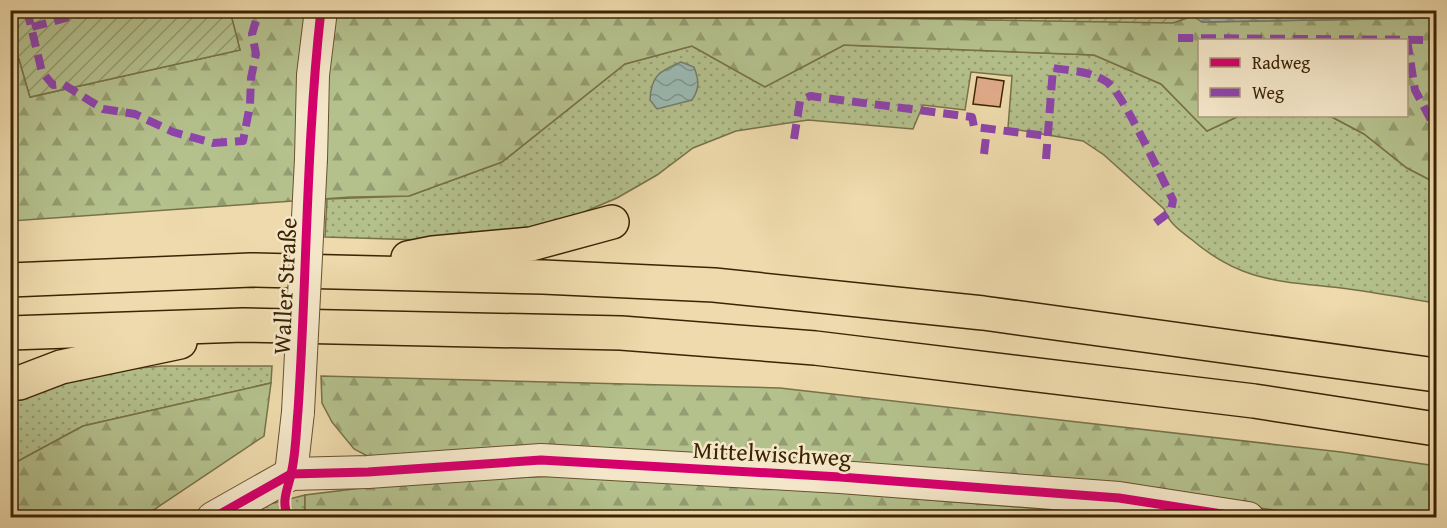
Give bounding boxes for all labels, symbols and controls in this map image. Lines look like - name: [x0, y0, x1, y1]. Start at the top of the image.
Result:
- legend: [1198, 39, 1408, 117]
- text: Radweg: [1252, 49, 1310, 76]
- text: Weg: [1252, 79, 1284, 106]
- street label: Waller Straße: [263, 217, 306, 355]
- street label: Mittelwischweg: [692, 432, 852, 475]

